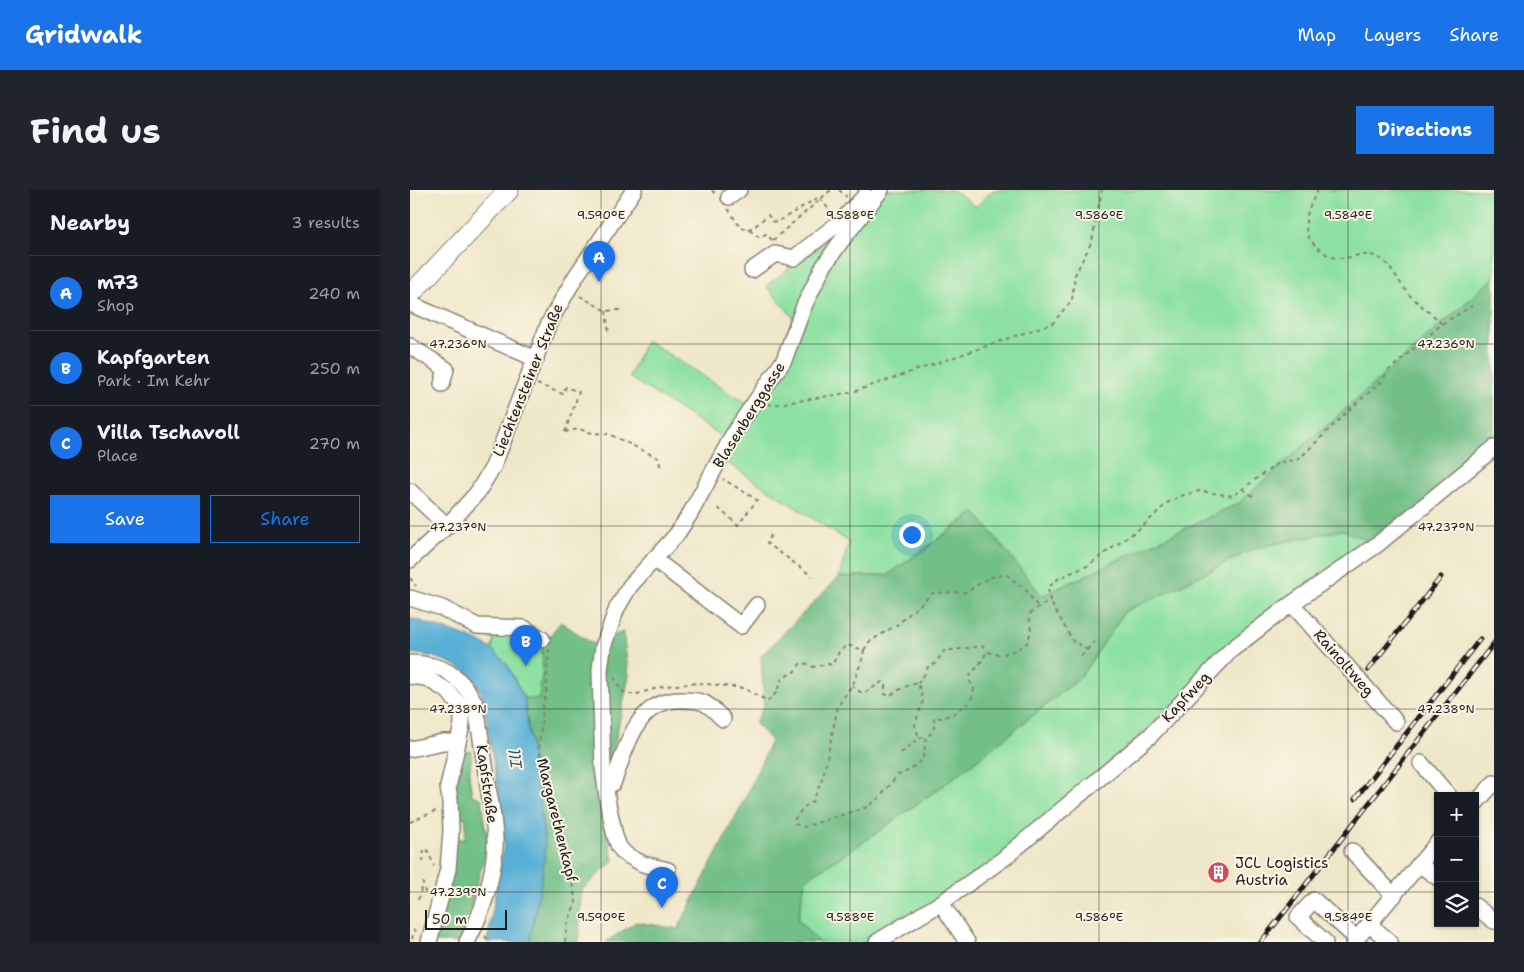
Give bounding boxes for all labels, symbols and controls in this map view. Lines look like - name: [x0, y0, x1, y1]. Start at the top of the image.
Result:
- text: Gridwalk: [25, 19, 142, 51]
- text: Map: [1298, 23, 1336, 47]
- text: Layers: [1364, 23, 1421, 47]
- text: Share: [1449, 23, 1499, 47]
- button: Directions: [1356, 106, 1494, 154]
- text: Find us: [30, 107, 161, 154]
- text: 9.590°E: [577, 207, 625, 223]
- text: 9.588°E: [826, 207, 874, 223]
- text: 9.586°E: [1075, 207, 1123, 223]
- text: 9.584°E: [1324, 207, 1372, 223]
- text: Nearby: [50, 209, 130, 237]
- text: 3 results: [291, 212, 360, 233]
- pin: A: [583, 241, 615, 282]
- text: m73: [97, 270, 139, 295]
- text: A: [60, 283, 72, 304]
- text: 240 m: [308, 283, 360, 304]
- text: Shop: [97, 295, 134, 316]
- street label: Liechtensteiner Straße: [488, 300, 568, 460]
- text: 47.236°N: [429, 336, 487, 352]
- text: 47.236°N: [1417, 336, 1475, 352]
- text: Kapfgarten: [97, 345, 210, 370]
- text: B: [61, 358, 71, 379]
- text: 250 m: [309, 358, 360, 379]
- street label: Blasenberggasse: [708, 358, 790, 472]
- text: Park · Im Kehr: [97, 370, 210, 391]
- text: Villa Tschavoll: [97, 420, 240, 445]
- text: C: [61, 433, 71, 454]
- text: 270 m: [309, 433, 360, 454]
- text: Place: [97, 445, 138, 466]
- button: Save: [50, 495, 200, 543]
- button: Share: [210, 495, 360, 543]
- text: 47.237°N: [430, 519, 486, 535]
- text: 47.237°N: [1418, 519, 1474, 535]
- your location: [899, 522, 925, 548]
- pin: B: [510, 625, 542, 666]
- street label: Rainoltweg: [1309, 625, 1379, 701]
- street label: Kapfweg: [1157, 667, 1215, 727]
- text: 47.238°N: [429, 701, 487, 717]
- text: 47.238°N: [1417, 701, 1475, 717]
- street label: Kapfstraße: [472, 743, 502, 825]
- water label: Ill: [504, 748, 527, 771]
- street label: Margarethenkapf: [532, 756, 582, 885]
- map controls: [1434, 792, 1479, 927]
- button: +: [1434, 792, 1479, 837]
- button: −: [1434, 837, 1479, 882]
- place label: JCL Logistics Austria: [1235, 853, 1328, 890]
- building icon: JCL Logistics Austria: [1207, 860, 1231, 884]
- pin: C: [646, 867, 678, 908]
- button: layers: [1434, 882, 1479, 927]
- text: 47.239°N: [429, 884, 487, 900]
- scale bar: [425, 907, 508, 930]
- text: 9.590°E: [577, 909, 625, 925]
- text: 9.588°E: [826, 909, 874, 925]
- text: 9.586°E: [1075, 909, 1123, 925]
- text: 9.584°E: [1324, 909, 1372, 925]
- text: 50 m: [432, 910, 467, 928]

